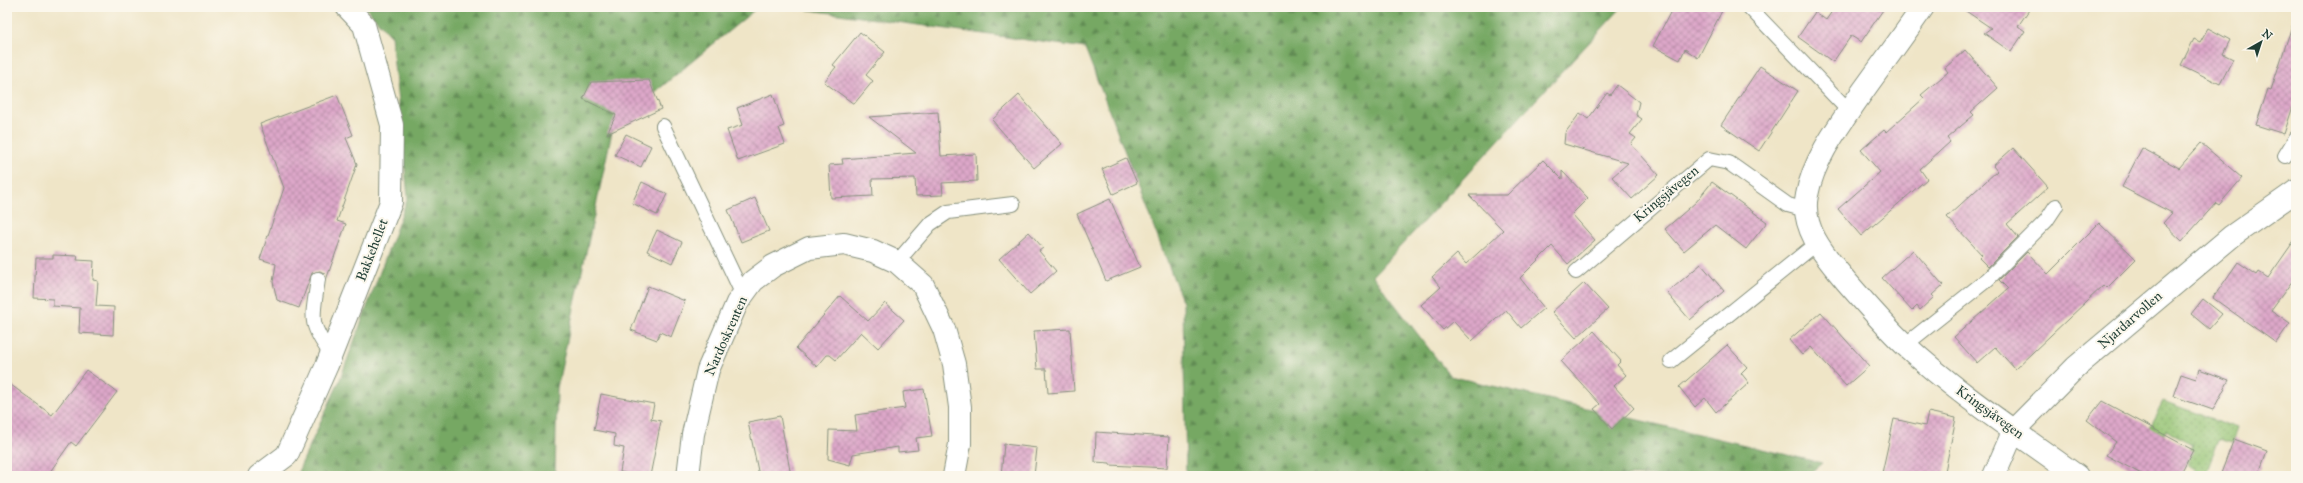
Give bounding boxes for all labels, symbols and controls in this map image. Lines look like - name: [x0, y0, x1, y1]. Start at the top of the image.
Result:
- north arrow: [2241, 22, 2281, 62]
- text: N: [2259, 27, 2275, 43]
- street label: Kringsjåvegen: [1630, 162, 1702, 226]
- street label: Bakkehellet: [352, 216, 392, 284]
- street label: Njardarvollen: [2094, 287, 2166, 352]
- street label: Nardoskrenten: [701, 293, 751, 378]
- street label: Kringsjåvegen: [1953, 382, 2028, 443]

